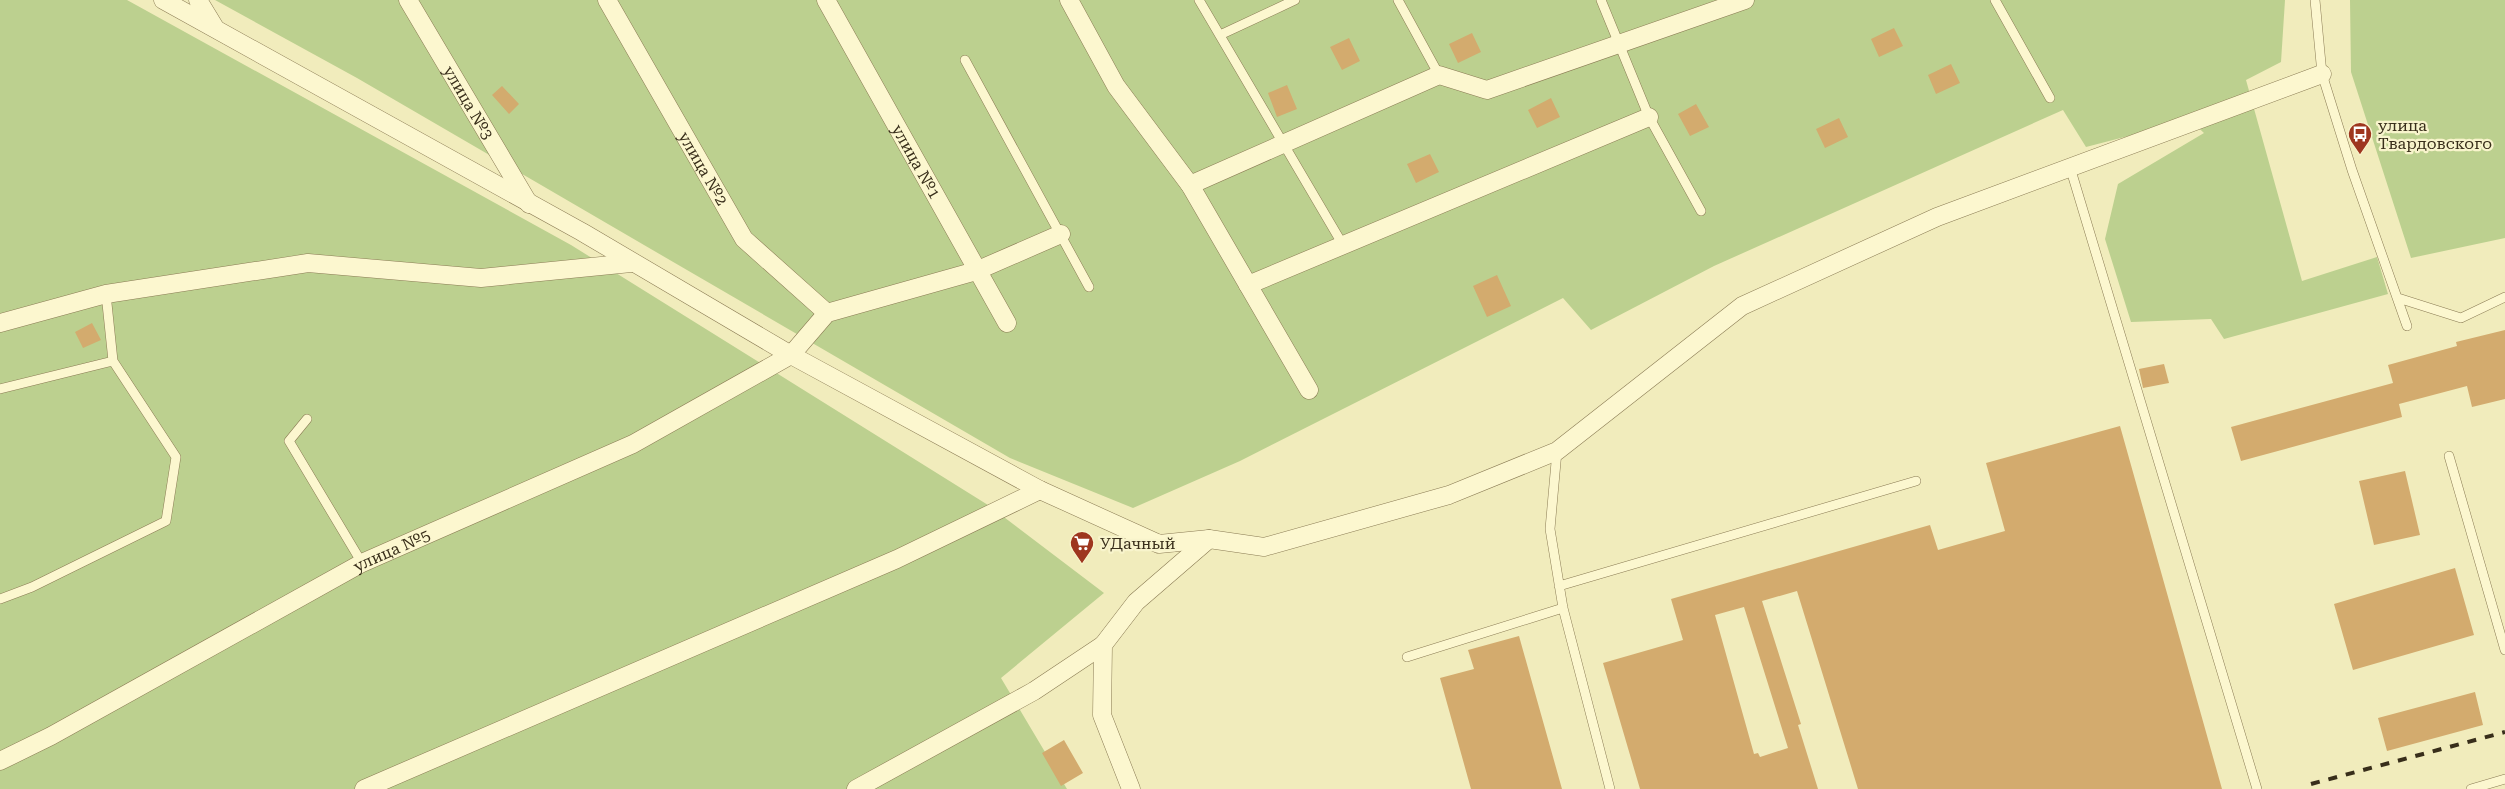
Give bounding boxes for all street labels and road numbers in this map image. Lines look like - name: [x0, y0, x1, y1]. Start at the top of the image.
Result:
- street label: улица №3: [439, 62, 497, 143]
- street label: улица №1: [888, 121, 944, 202]
- street label: улица №2: [674, 128, 732, 209]
- street label: улица №5: [350, 525, 433, 576]

